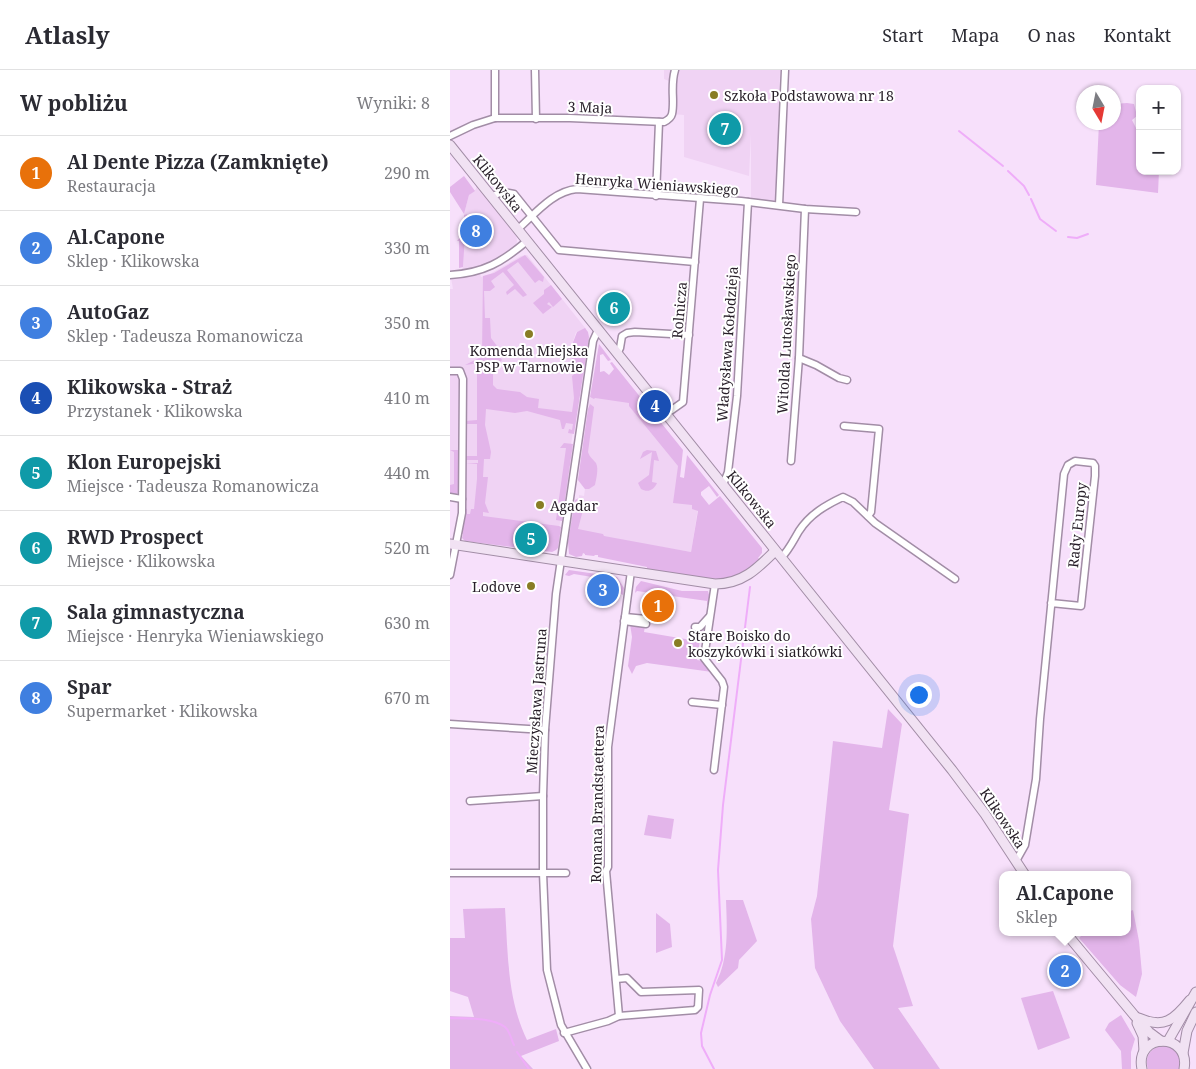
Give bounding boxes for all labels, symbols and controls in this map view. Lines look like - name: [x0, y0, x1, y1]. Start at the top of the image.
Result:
- text: Atlasly: [25, 18, 110, 51]
- text: Start: [882, 23, 923, 47]
- text: Mapa: [951, 23, 1000, 47]
- text: O nas: [1028, 23, 1075, 47]
- text: Kontakt: [1103, 23, 1171, 47]
- north arrow: [1076, 85, 1121, 130]
- map controls: [1136, 85, 1181, 175]
- button: +: [1136, 85, 1181, 130]
- place label: Szkoła Podstawowa nr 18: [724, 86, 894, 105]
- text: W pobliżu: [20, 89, 128, 117]
- marker: Szkoła Podstawowa nr 18: [708, 89, 720, 101]
- text: Wyniki: 8: [357, 92, 430, 114]
- street label: 3 Maja: [567, 97, 613, 117]
- pin: 7: [709, 110, 741, 148]
- button: −: [1136, 130, 1181, 175]
- text: Al Dente Pizza (Zamknięte): [67, 149, 329, 175]
- street label: Klikowska: [469, 150, 527, 216]
- text: 1: [31, 162, 41, 184]
- text: 290 m: [384, 162, 430, 184]
- street label: Henryka Wieniawskiego: [575, 169, 739, 199]
- text: Restauracja: [67, 175, 156, 197]
- pin: 8: [460, 212, 492, 250]
- text: Al.Capone: [67, 224, 165, 250]
- text: 2: [31, 237, 41, 259]
- text: 330 m: [384, 237, 430, 259]
- text: Sklep · Klikowska: [67, 250, 200, 272]
- street label: Witolda Lutosławskiego: [772, 254, 800, 414]
- street label: Władysława Kołodzieja: [712, 265, 742, 422]
- street label: Rolnicza: [667, 281, 691, 339]
- pin: 6: [598, 289, 630, 327]
- text: AutoGaz: [67, 299, 149, 325]
- text: 3: [31, 312, 41, 334]
- text: 350 m: [384, 312, 430, 334]
- text: Sklep · Tadeusza Romanowicza: [67, 325, 304, 347]
- marker: Komenda Miejska PSP w Tarnowie: [523, 328, 535, 340]
- place label: Komenda Miejska PSP w Tarnowie: [469, 341, 589, 376]
- text: Klikowska - Straż: [67, 374, 232, 400]
- text: 4: [31, 387, 41, 409]
- text: 410 m: [384, 387, 430, 409]
- pin: 4: [639, 387, 671, 425]
- text: Przystanek · Klikowska: [67, 400, 243, 422]
- text: Klon Europejski: [67, 449, 221, 475]
- text: 5: [31, 462, 41, 484]
- text: 440 m: [384, 462, 430, 484]
- street label: Klikowska: [723, 466, 781, 532]
- text: Miejsce · Tadeusza Romanowicza: [67, 475, 319, 497]
- street label: Rady Europy: [1063, 481, 1091, 569]
- place label: Agadar: [550, 496, 598, 515]
- marker: Agadar: [534, 499, 546, 511]
- pin: 5: [515, 520, 547, 558]
- text: RWD Prospect: [67, 524, 203, 550]
- text: 6: [31, 537, 41, 559]
- text: 520 m: [384, 537, 430, 559]
- text: Miejsce · Klikowska: [67, 550, 215, 572]
- pin: 3: [587, 571, 619, 609]
- place label: Lodove: [472, 577, 521, 596]
- marker: Lodove: [525, 580, 537, 592]
- pin: 1: [642, 587, 674, 625]
- text: Sala gimnastyczna: [67, 599, 245, 625]
- text: 7: [31, 612, 41, 634]
- text: 630 m: [384, 612, 430, 634]
- text: Miejsce · Henryka Wieniawskiego: [67, 625, 324, 647]
- place label: Stare Boisko do koszykówki i siatkówki: [688, 626, 843, 661]
- street label: Mieczysława Jastruna: [521, 627, 551, 774]
- marker: Stare Boisko do koszykówki i siatkówki: [672, 637, 684, 649]
- text: Spar: [67, 674, 112, 700]
- your location: [906, 682, 932, 708]
- text: 8: [31, 687, 41, 709]
- text: 670 m: [384, 687, 430, 709]
- text: Supermarket · Klikowska: [67, 700, 258, 722]
- street label: Romana Brandstaettera: [586, 725, 608, 883]
- street label: Klikowska: [976, 784, 1030, 852]
- popup: [999, 871, 1131, 936]
- text: Al.Capone: [1016, 880, 1114, 906]
- text: Sklep: [1016, 906, 1058, 928]
- pin: 2: [1049, 952, 1081, 990]

